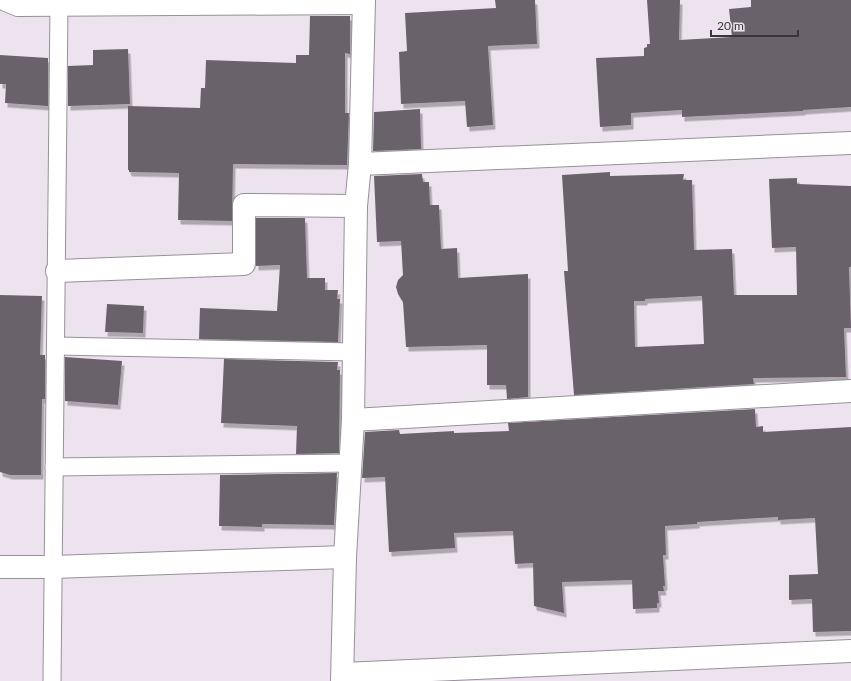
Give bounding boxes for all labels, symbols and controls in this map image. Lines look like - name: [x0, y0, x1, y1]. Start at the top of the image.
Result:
- scale bar: [711, 12, 798, 38]
- text: 20 m: [717, 18, 744, 33]

